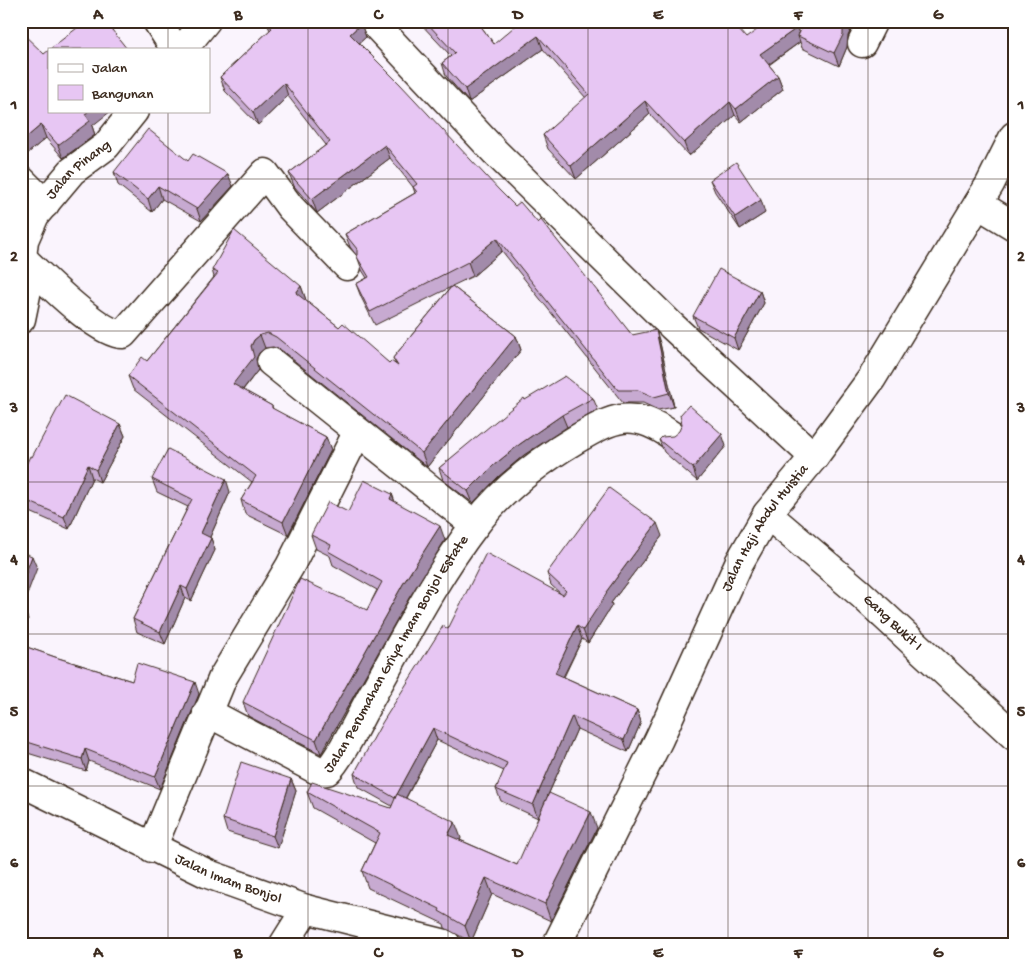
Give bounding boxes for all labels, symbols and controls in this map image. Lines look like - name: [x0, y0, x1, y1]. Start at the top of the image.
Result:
- text: A: [92, 7, 104, 26]
- text: B: [233, 7, 243, 26]
- text: C: [373, 7, 384, 26]
- text: D: [511, 7, 524, 26]
- text: E: [653, 7, 664, 26]
- text: F: [793, 7, 804, 26]
- text: G: [933, 7, 944, 26]
- legend: [48, 48, 210, 112]
- text: Jalan: [92, 60, 127, 78]
- text: Bangunan: [91, 86, 153, 104]
- text: 1: [10, 97, 17, 116]
- text: 1: [1017, 97, 1024, 116]
- street label: Jalan Pinang: [43, 136, 115, 204]
- text: 2: [10, 249, 18, 268]
- text: 2: [1017, 249, 1025, 268]
- text: 3: [9, 400, 18, 419]
- text: 3: [1016, 400, 1025, 419]
- street label: Jalan Haji Abdul Huistia: [718, 460, 813, 594]
- street label: Jalan Perumahan Griya Imam Bonjol Estate: [320, 532, 473, 777]
- text: 4: [9, 552, 18, 571]
- text: 4: [1016, 552, 1025, 571]
- street label: Gang Bukit I: [859, 591, 926, 655]
- text: 5: [10, 704, 19, 723]
- text: 5: [1017, 704, 1026, 723]
- street label: Jalan Imam Bonjol: [172, 850, 284, 908]
- text: 6: [10, 855, 19, 874]
- text: 6: [1017, 855, 1026, 874]
- text: A: [92, 945, 104, 964]
- text: B: [233, 945, 243, 964]
- text: C: [373, 945, 384, 964]
- text: D: [511, 945, 524, 964]
- text: E: [653, 945, 664, 964]
- text: F: [793, 945, 804, 964]
- text: G: [933, 945, 944, 964]

